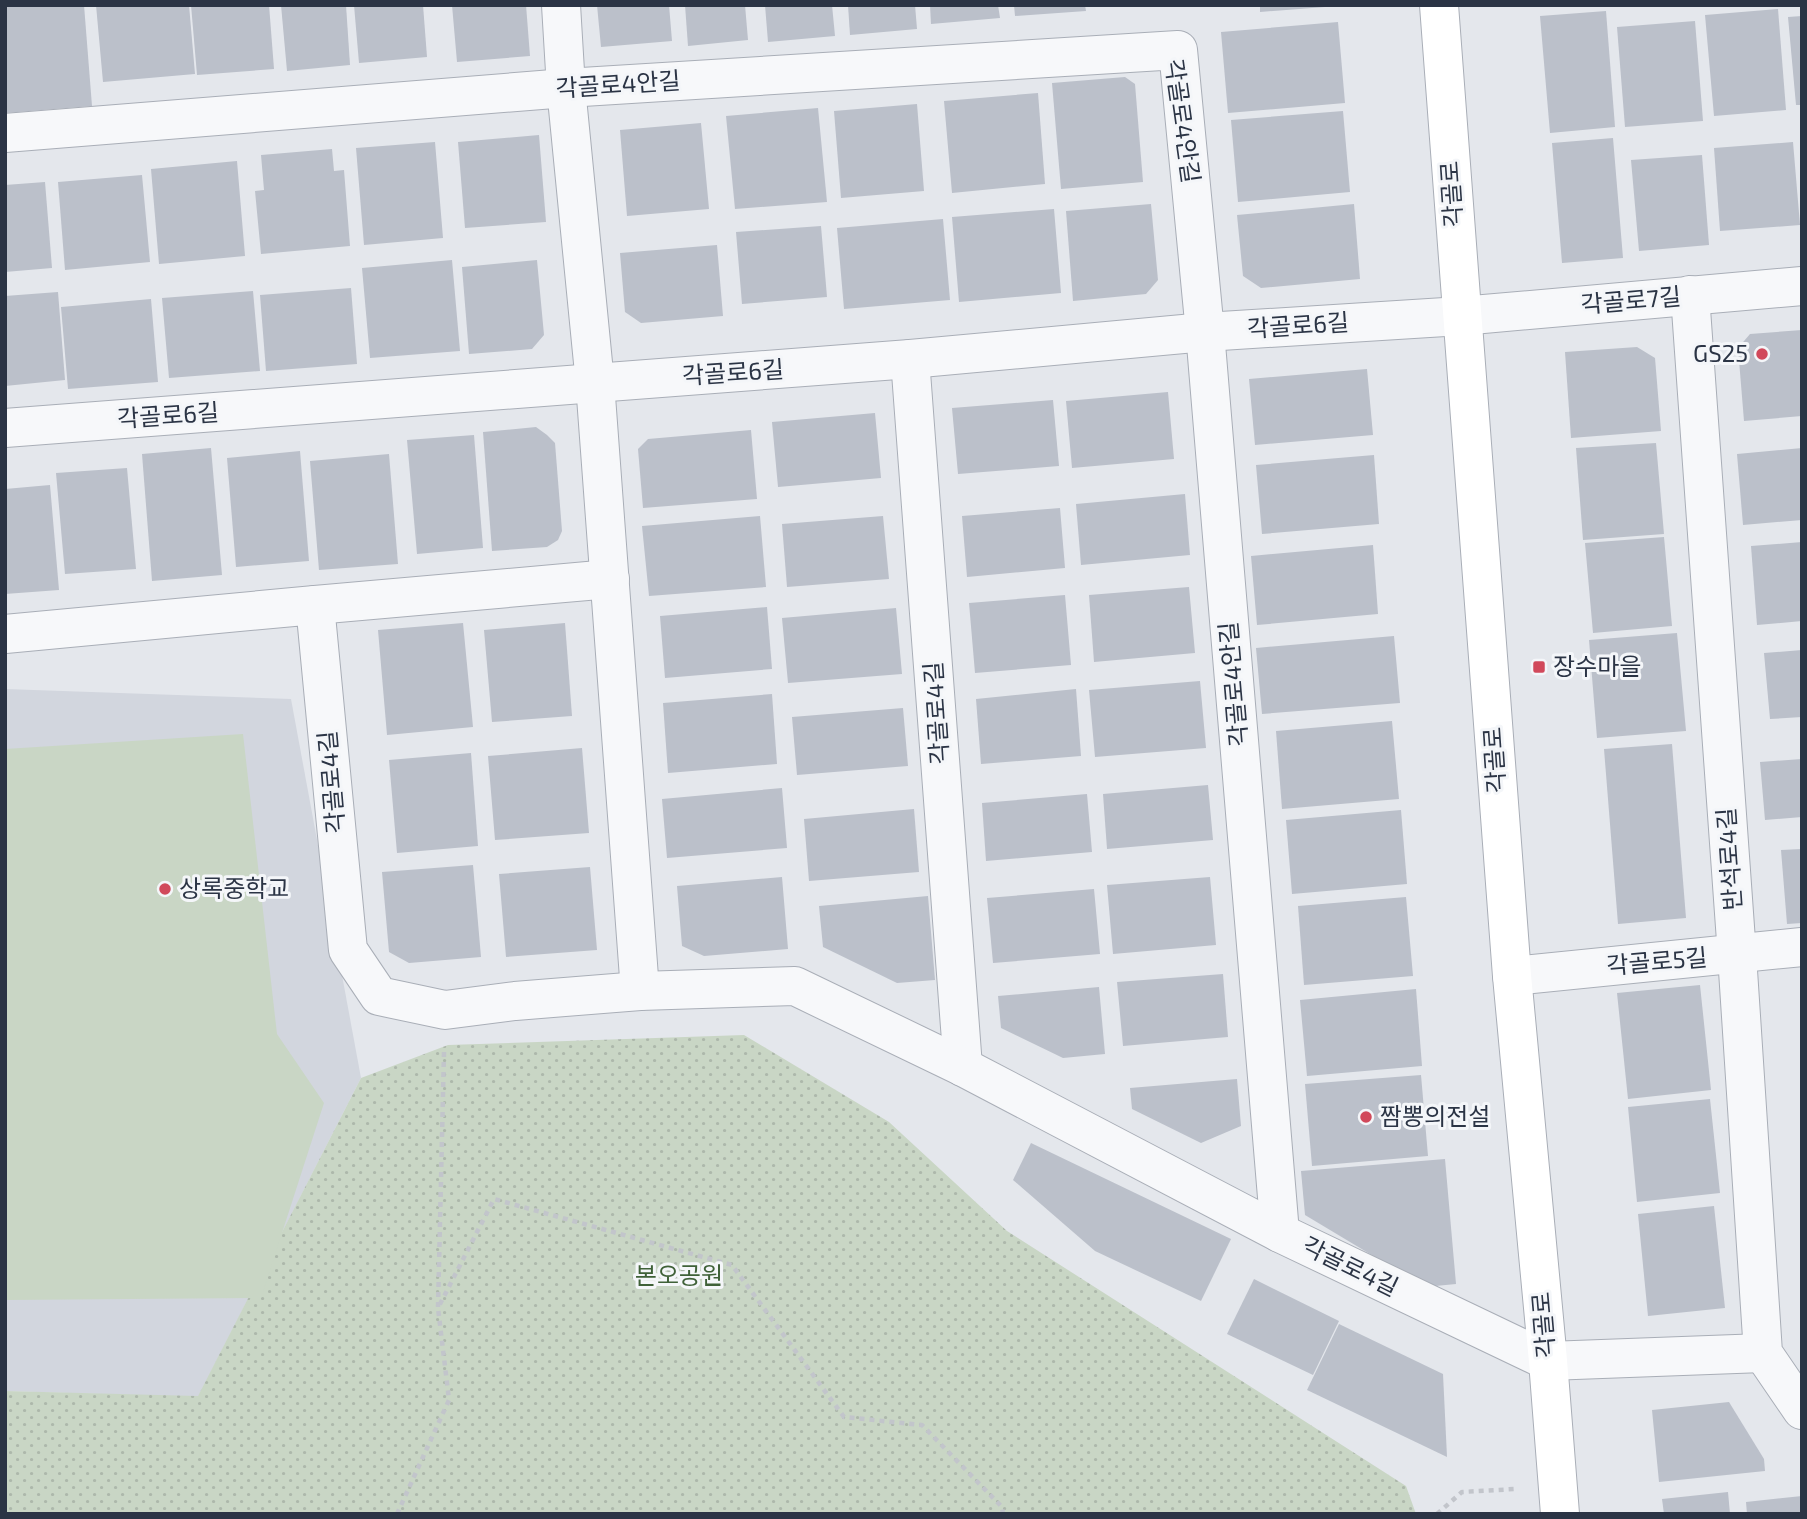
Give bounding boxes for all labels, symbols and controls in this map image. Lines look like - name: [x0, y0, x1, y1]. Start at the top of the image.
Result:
- street label: 각골로4안길: [1160, 57, 1207, 185]
- street label: 각골로4안길: [554, 65, 681, 102]
- street label: 각골로: [1434, 160, 1467, 228]
- street label: 각골로7길: [1579, 281, 1682, 318]
- street label: 각골로6길: [1246, 306, 1350, 343]
- place label: GS25: [1693, 338, 1748, 367]
- marker: GS25: [1754, 346, 1770, 362]
- street label: 각골로6길: [681, 353, 785, 390]
- street label: 각골로6길: [116, 396, 220, 433]
- street label: 각골로4안길: [1213, 621, 1252, 748]
- place label: 장수마을: [1553, 651, 1641, 680]
- marker: 장수마을: [1531, 659, 1547, 675]
- street label: 각골로4길: [917, 661, 954, 766]
- street label: 각골로: [1477, 726, 1510, 794]
- street label: 각골로4길: [312, 730, 349, 835]
- street label: 반석로4길: [1710, 807, 1747, 912]
- place label: 상록중학교: [179, 873, 289, 902]
- marker: 상록중학교: [157, 881, 173, 897]
- street label: 각골로5길: [1605, 942, 1709, 979]
- place label: 짬뽕의전설: [1380, 1101, 1490, 1130]
- marker: 짬뽕의전설: [1358, 1109, 1374, 1125]
- street label: 각골로4길: [1298, 1230, 1403, 1301]
- park label: 본오공원: [635, 1260, 723, 1289]
- street label: 각골로: [1525, 1291, 1560, 1359]

